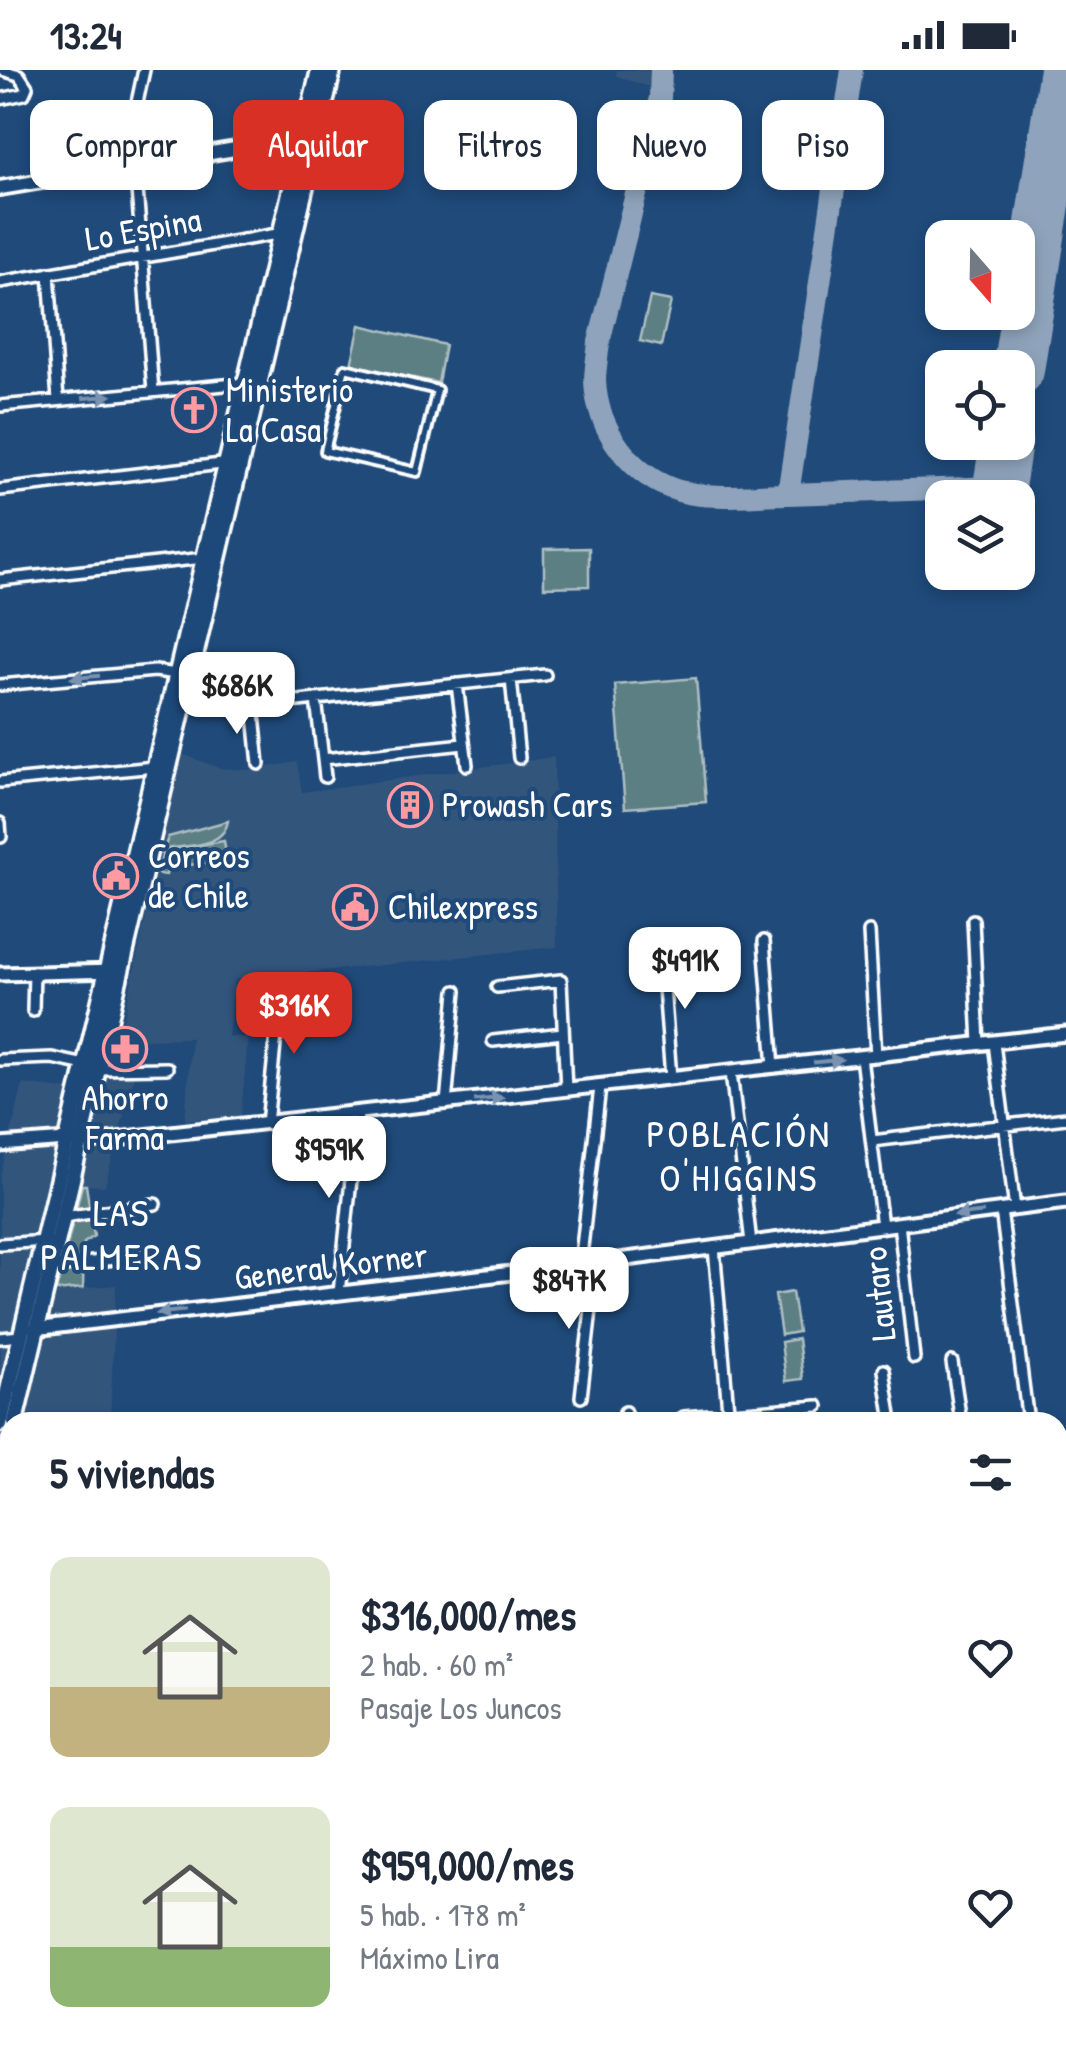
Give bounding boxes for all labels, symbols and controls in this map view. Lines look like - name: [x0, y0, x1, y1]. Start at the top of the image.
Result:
- text: 13:24: [50, 9, 122, 61]
- chip: Comprar: [30, 100, 213, 190]
- chip: Alquilar: [233, 100, 404, 190]
- chip: Filtros: [424, 100, 577, 190]
- chip: Nuevo: [597, 100, 742, 190]
- chip: Piso: [762, 100, 884, 190]
- street label: Lo Espina: [81, 195, 205, 262]
- north arrow: [925, 220, 1035, 330]
- map controls: [925, 220, 1035, 590]
- button: locate: [925, 350, 1035, 460]
- place label: Ministerio La Casa: [226, 366, 353, 453]
- church icon: Ministerio La Casa: [171, 387, 217, 433]
- one-way arrow: [82, 388, 113, 404]
- button: layers: [925, 480, 1035, 590]
- pin: $686K: [167, 652, 307, 737]
- text: $686K: [201, 663, 273, 706]
- one-way arrow: [69, 669, 101, 685]
- place label: Prowash Cars: [442, 781, 612, 828]
- building icon: Prowash Cars: [387, 782, 433, 828]
- place label: Correos de Chile: [148, 832, 250, 919]
- public building icon: Correos de Chile: [93, 853, 139, 899]
- place label: Chilexpress: [388, 883, 538, 930]
- public building icon: Chilexpress: [332, 884, 378, 930]
- pin: $491K: [615, 927, 755, 1012]
- text: $491K: [651, 938, 719, 981]
- pin: $316K: [224, 972, 364, 1057]
- text: $316K: [258, 983, 330, 1026]
- pharmacy icon: Ahorro Farma: [102, 1026, 148, 1072]
- one-way arrow: [812, 1053, 844, 1069]
- place label: Ahorro Farma: [82, 1074, 168, 1161]
- one-way arrow: [474, 1091, 506, 1107]
- district label: POBLACIÓN O'HIGGINS: [647, 1107, 831, 1203]
- pin: $959K: [259, 1116, 399, 1201]
- text: $959K: [294, 1127, 364, 1170]
- district label: LAS PALMERAS: [40, 1186, 204, 1282]
- one-way arrow: [953, 1207, 985, 1223]
- street label: General Korner: [232, 1230, 430, 1301]
- street label: Lautaro: [850, 1245, 907, 1343]
- pin: $847K: [499, 1247, 639, 1332]
- text: $847K: [532, 1258, 606, 1301]
- one-way arrow: [154, 1304, 186, 1320]
- text: 5 viviendas: [50, 1444, 215, 1501]
- icon: filters: [963, 1445, 1018, 1500]
- text: $316,000/mes: [360, 1586, 576, 1643]
- icon: home: [130, 1597, 250, 1717]
- icon: heart: [963, 1630, 1018, 1685]
- text: 2 hab. · 60 m²: [360, 1643, 513, 1686]
- text: Pasaje Los Juncos: [360, 1686, 562, 1729]
- text: $959,000/mes: [360, 1836, 574, 1893]
- icon: home: [130, 1847, 250, 1967]
- icon: heart: [963, 1880, 1018, 1935]
- text: 5 hab. · 178 m²: [360, 1893, 526, 1936]
- text: Máximo Lira: [360, 1936, 499, 1979]

